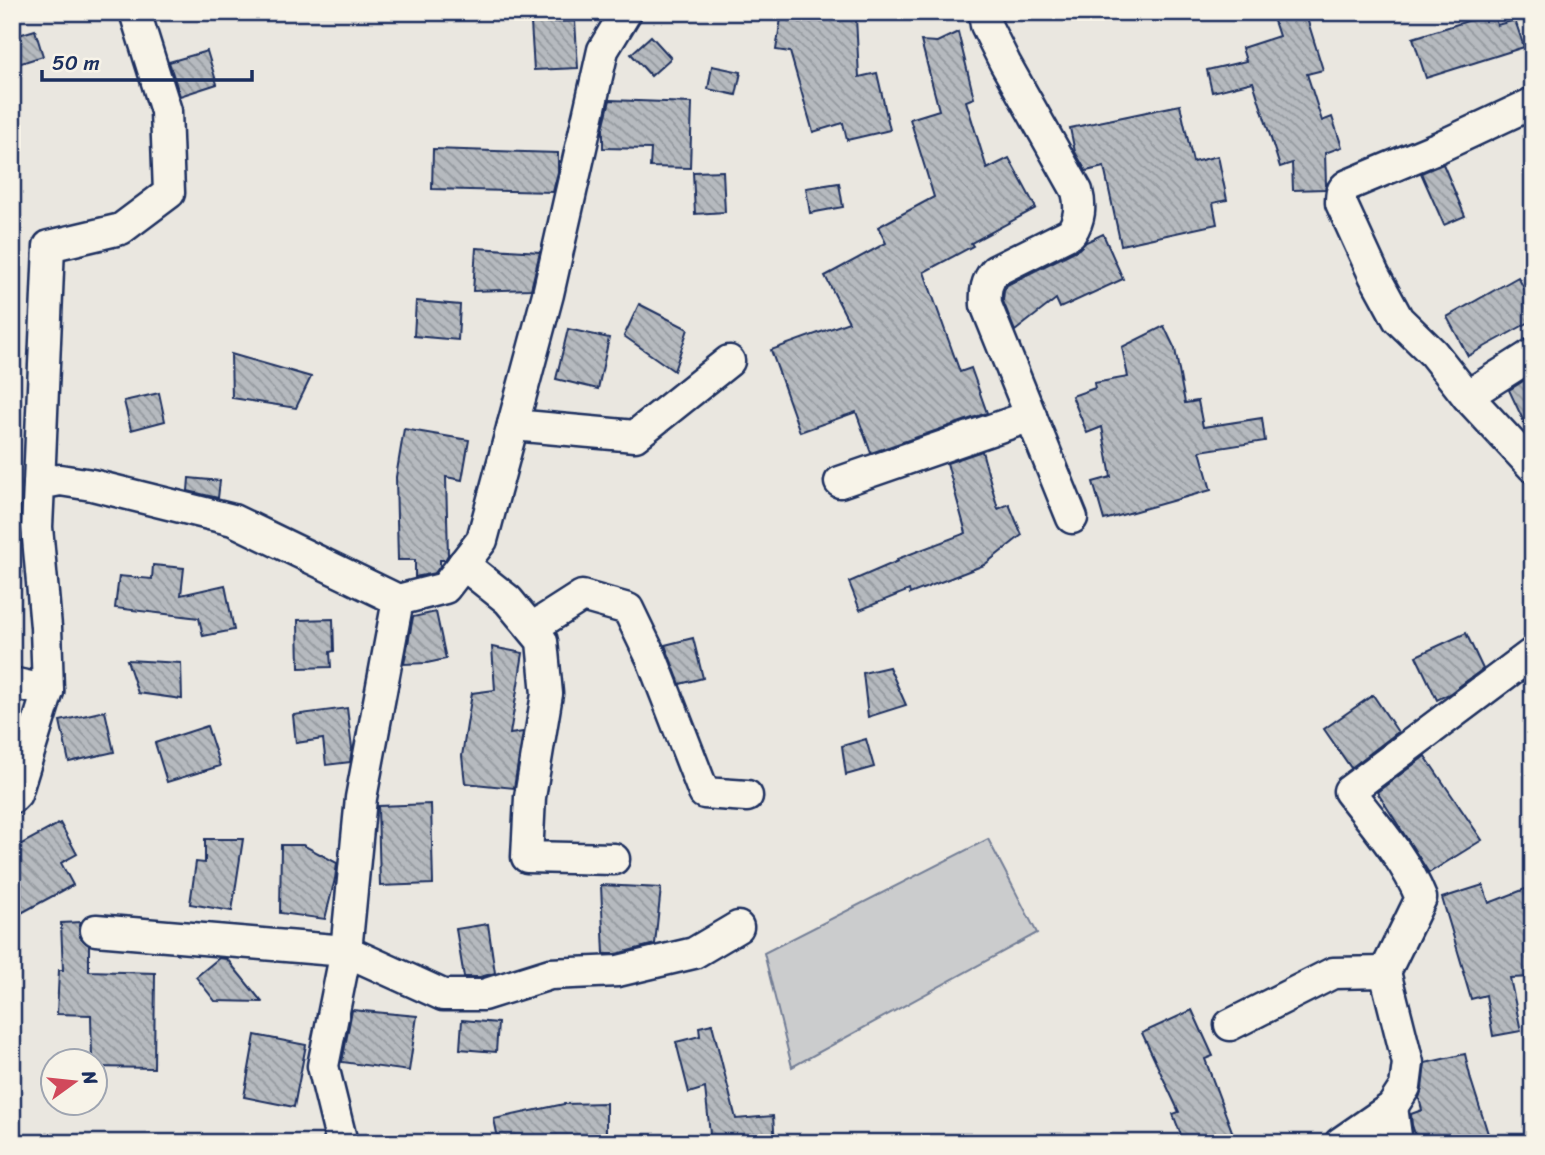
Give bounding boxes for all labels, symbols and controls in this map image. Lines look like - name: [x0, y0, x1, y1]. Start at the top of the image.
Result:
- scale bar: [42, 38, 252, 82]
- text: 50 m: [52, 44, 100, 82]
- north arrow: [38, 1046, 108, 1116]
- text: N: [72, 1066, 108, 1089]

